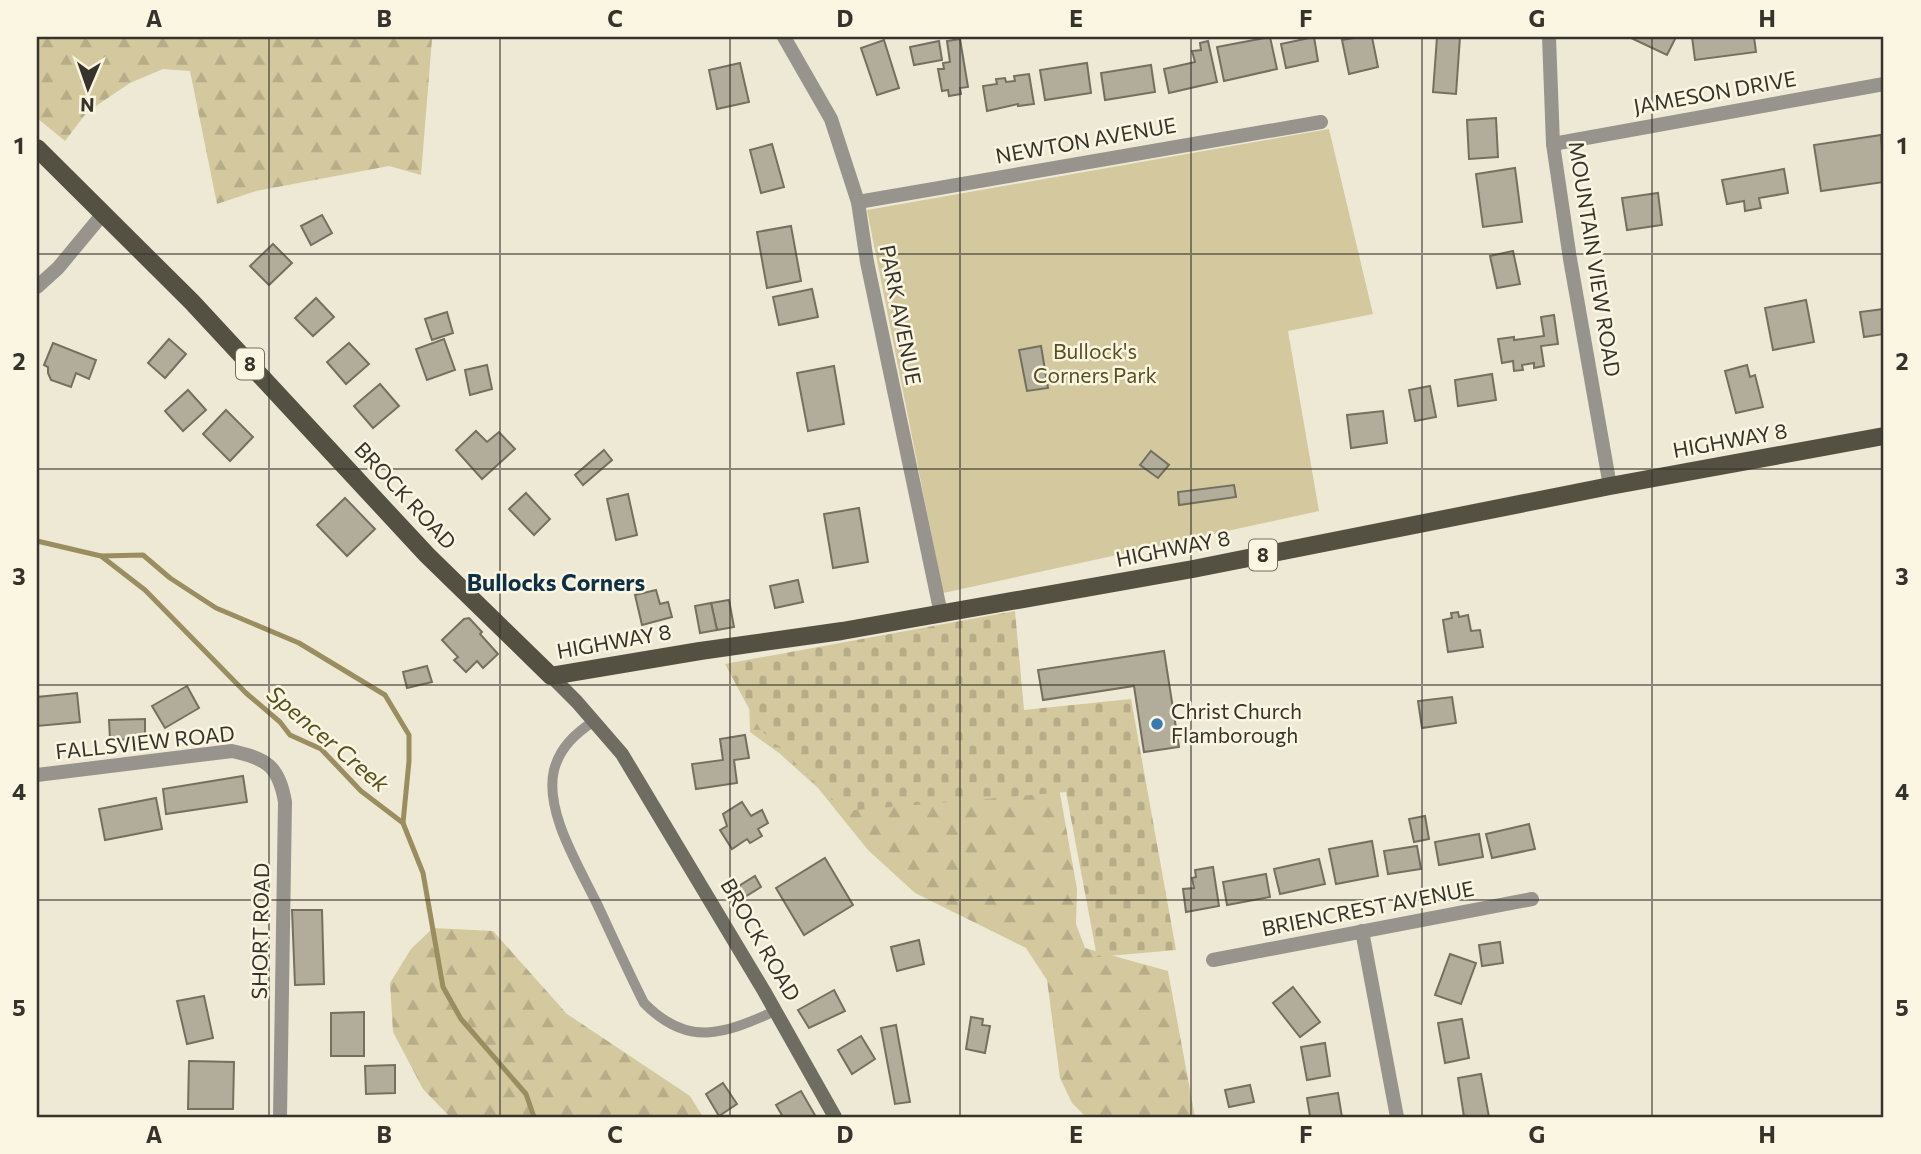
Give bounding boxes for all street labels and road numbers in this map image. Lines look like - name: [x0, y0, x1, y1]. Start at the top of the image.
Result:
- street label: JAMESON DRIVE: [1631, 65, 1798, 118]
- street label: NEWTON AVENUE: [993, 111, 1178, 168]
- street label: MOUNTAIN VIEW ROAD: [1564, 139, 1626, 378]
- street label: PARK AVENUE: [876, 243, 927, 387]
- road number: 8: [236, 348, 264, 380]
- street label: HIGHWAY 8: [1671, 417, 1789, 462]
- street label: BROCK ROAD: [350, 436, 462, 554]
- street label: HIGHWAY 8: [1114, 524, 1232, 571]
- road number: 8: [1249, 540, 1277, 570]
- street label: HIGHWAY 8: [555, 618, 673, 663]
- street label: FALLSVIEW ROAD: [54, 720, 236, 763]
- street label: SHORT ROAD: [246, 862, 273, 999]
- street label: BROCK ROAD: [716, 874, 806, 1005]
- street label: BRIENCREST AVENUE: [1259, 875, 1476, 940]

